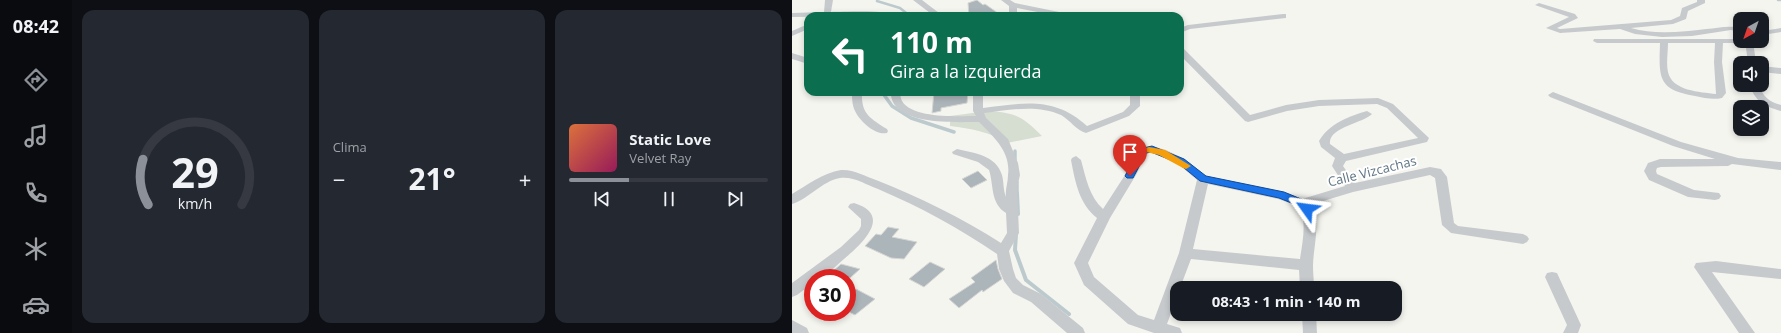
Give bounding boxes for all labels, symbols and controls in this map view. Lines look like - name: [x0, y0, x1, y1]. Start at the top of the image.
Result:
- north arrow: [1733, 12, 1769, 48]
- map controls: [1733, 12, 1769, 136]
- text: 08:42: [13, 14, 59, 38]
- text: 110 m: [890, 23, 973, 61]
- icon: left: [824, 28, 876, 80]
- button: sound: [1733, 56, 1769, 92]
- text: Gira a la izquierda: [890, 59, 1042, 83]
- icon: directions: [22, 66, 50, 94]
- button: layers: [1733, 100, 1769, 136]
- icon: music: [22, 122, 50, 150]
- text: Static Love: [629, 129, 711, 149]
- pin: [1113, 135, 1147, 176]
- text: Clima: [333, 138, 367, 156]
- icon: arrive: [1119, 141, 1141, 163]
- text: 29: [172, 143, 219, 199]
- text: Velvet Ray: [629, 149, 691, 167]
- street label: Calle Vizcachas: [1326, 151, 1418, 191]
- text: 21°: [408, 158, 456, 199]
- text: −: [333, 164, 345, 194]
- text: +: [519, 164, 531, 194]
- icon: phone: [22, 179, 50, 207]
- icon: previous: [591, 188, 613, 210]
- icon: pause: [658, 188, 680, 210]
- icon: next: [724, 188, 746, 210]
- position arrow: [1286, 188, 1328, 230]
- text: km/h: [178, 193, 213, 212]
- icon: climate: [22, 235, 50, 263]
- speed limit sign: 30: [804, 269, 856, 321]
- icon: car: [22, 291, 50, 319]
- text: 08:43 · 1 min · 140 m: [1212, 291, 1360, 311]

